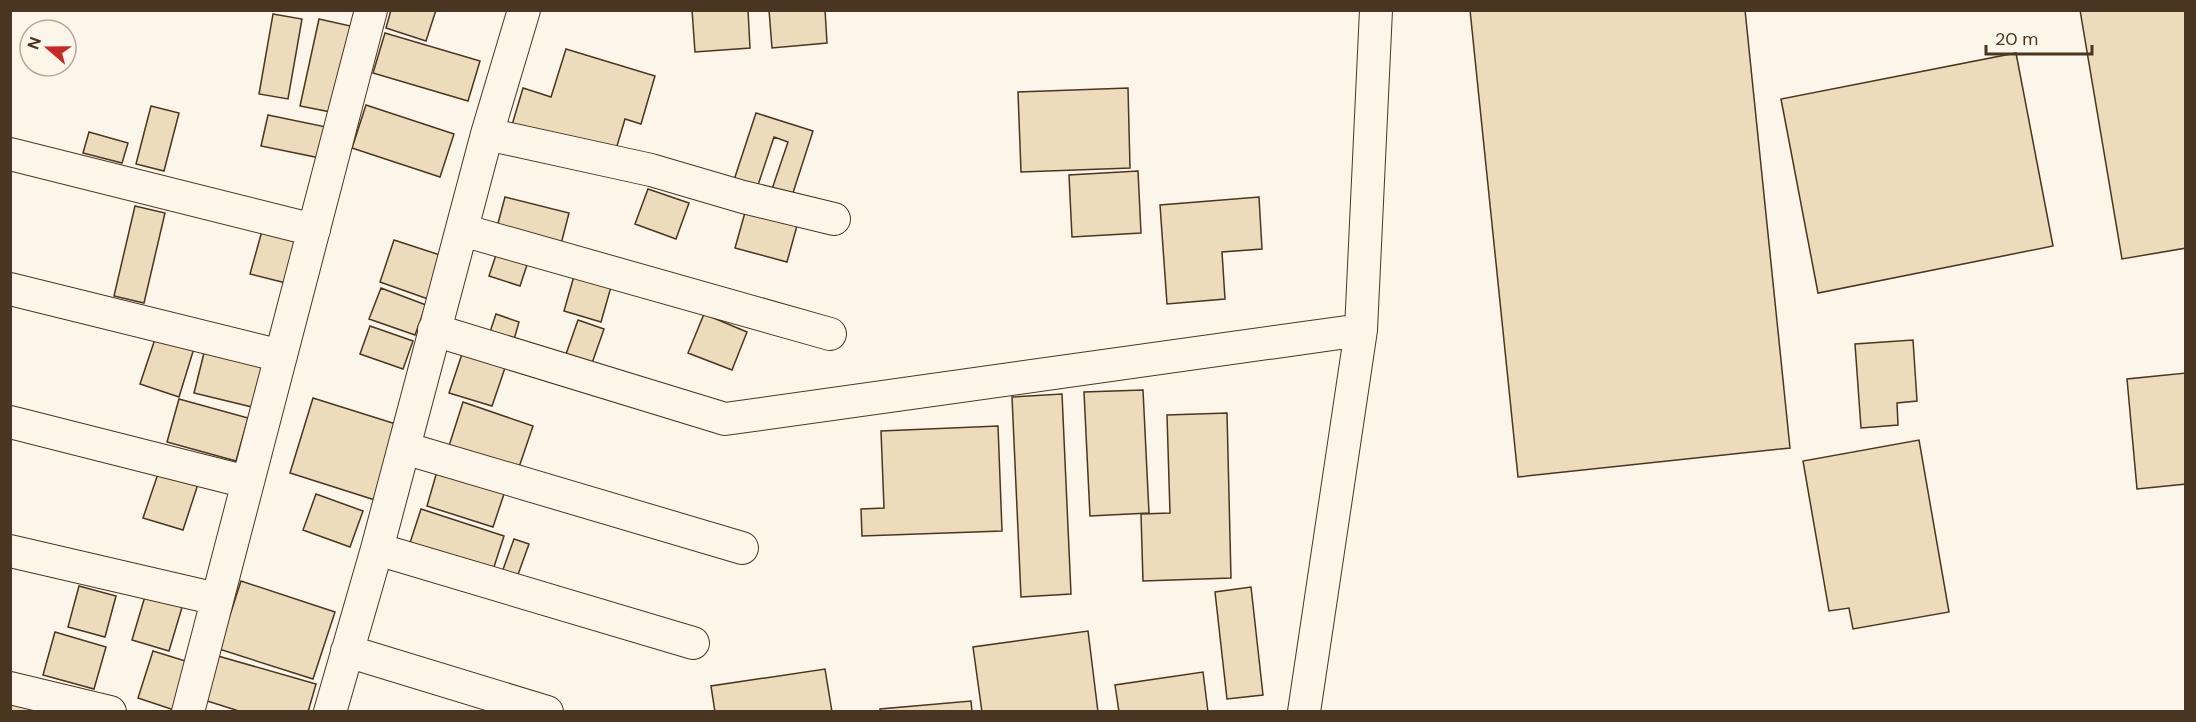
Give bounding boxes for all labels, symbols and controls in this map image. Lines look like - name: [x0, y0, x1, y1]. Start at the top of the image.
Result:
- north arrow: [18, 18, 78, 78]
- scale bar: [1986, 18, 2092, 56]
- text: 20 m: [1995, 27, 2038, 51]
- text: N: [23, 34, 46, 52]

